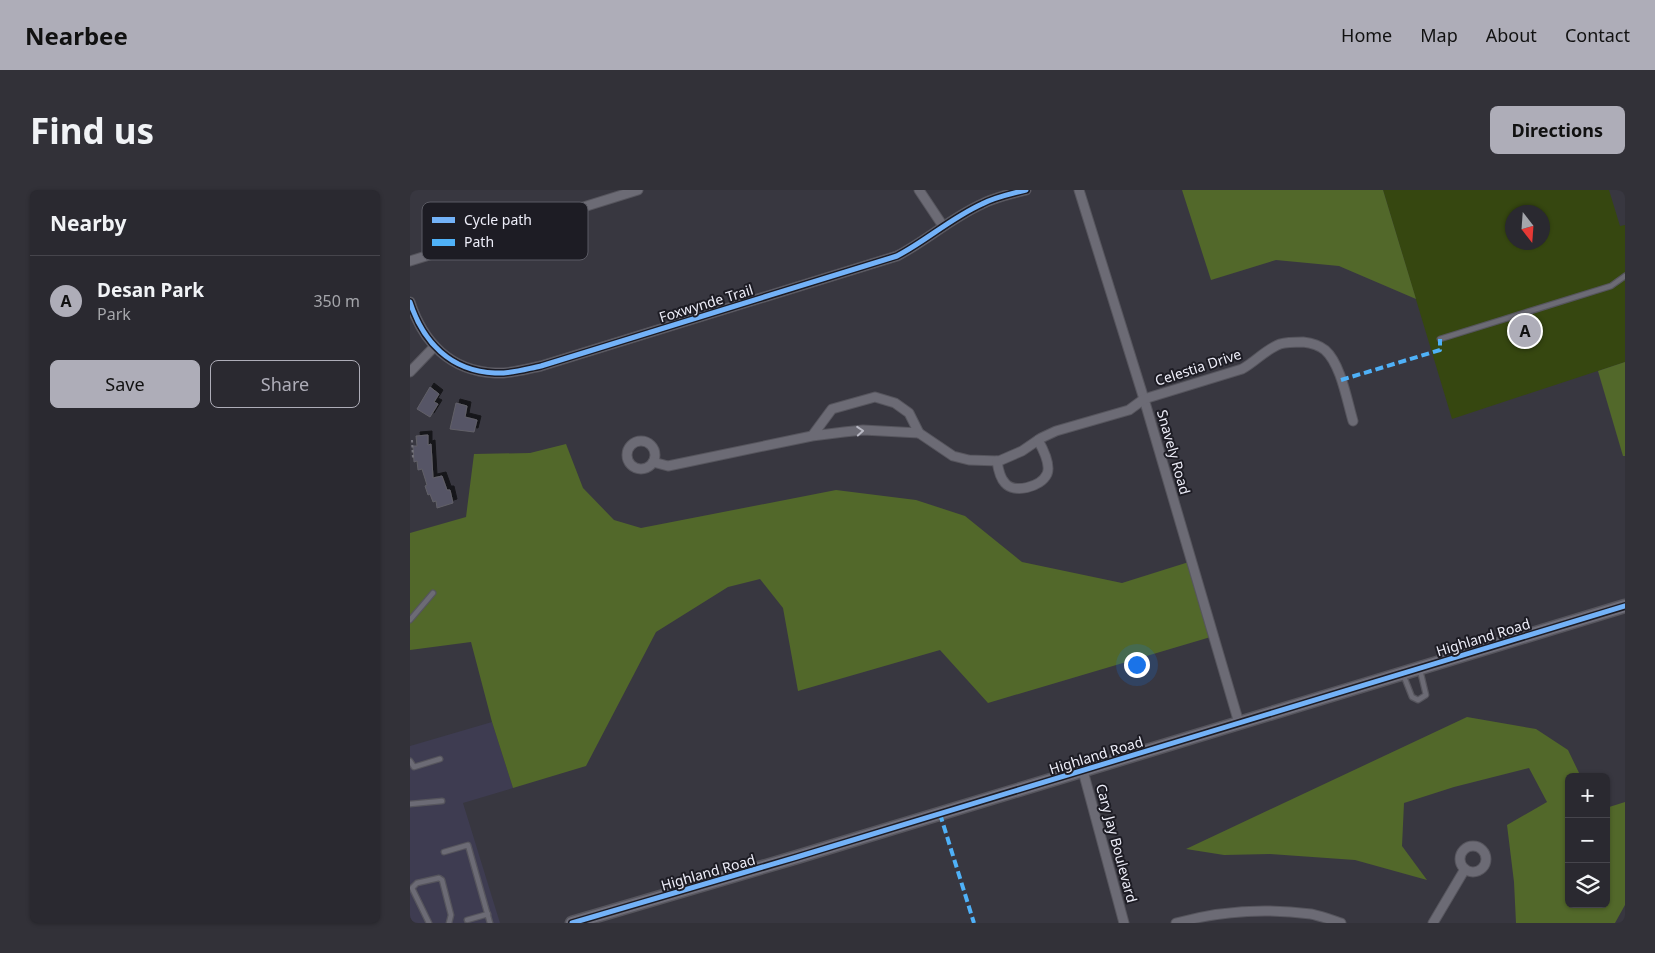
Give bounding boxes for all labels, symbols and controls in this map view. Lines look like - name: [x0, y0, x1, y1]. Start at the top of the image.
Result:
- text: Nearbee: [25, 19, 128, 52]
- text: Home: [1341, 23, 1392, 47]
- text: Map: [1420, 23, 1458, 47]
- text: About: [1486, 23, 1537, 47]
- text: Contact: [1565, 23, 1630, 47]
- button: Directions: [1490, 106, 1625, 154]
- text: Find us: [30, 107, 154, 154]
- legend: [422, 202, 588, 260]
- north arrow: [1505, 205, 1550, 250]
- text: Nearby: [50, 209, 126, 237]
- text: Cycle path: [464, 210, 532, 229]
- text: Path: [464, 232, 494, 251]
- text: Desan Park: [97, 277, 204, 303]
- street label: Foxwynde Trail: [657, 280, 755, 326]
- text: A: [60, 290, 72, 312]
- text: 350 m: [313, 290, 360, 312]
- text: Park: [97, 303, 131, 325]
- pin: A: [1509, 312, 1541, 350]
- street label: Celestia Drive: [1152, 344, 1244, 390]
- button: Save: [50, 360, 200, 408]
- button: Share: [210, 360, 360, 408]
- street label: Snavely Road: [1153, 407, 1195, 497]
- one-way arrow: [857, 425, 865, 436]
- street label: Highland Road: [1434, 614, 1532, 660]
- your location: [1124, 652, 1150, 678]
- street label: Highland Road: [1047, 732, 1145, 778]
- map controls: [1565, 773, 1610, 908]
- button: +: [1565, 773, 1610, 818]
- street label: Cary Jay Boulevard: [1092, 781, 1142, 905]
- button: −: [1565, 818, 1610, 863]
- street label: Highland Road: [659, 849, 757, 895]
- button: layers: [1565, 863, 1610, 908]

